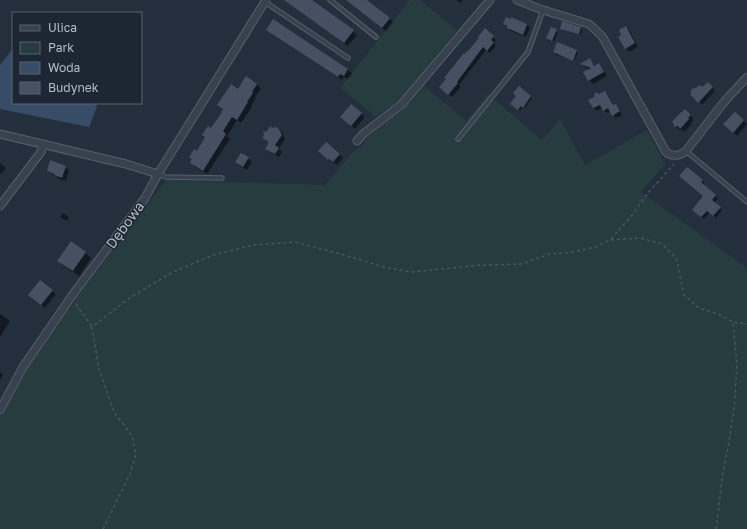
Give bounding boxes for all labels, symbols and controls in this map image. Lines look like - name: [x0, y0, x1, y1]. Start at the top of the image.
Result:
- legend: [12, 12, 142, 104]
- text: Ulica: [48, 20, 77, 35]
- text: Park: [48, 40, 74, 55]
- text: Woda: [48, 60, 80, 75]
- text: Budynek: [48, 80, 99, 95]
- street label: Dębowa: [102, 198, 147, 251]

